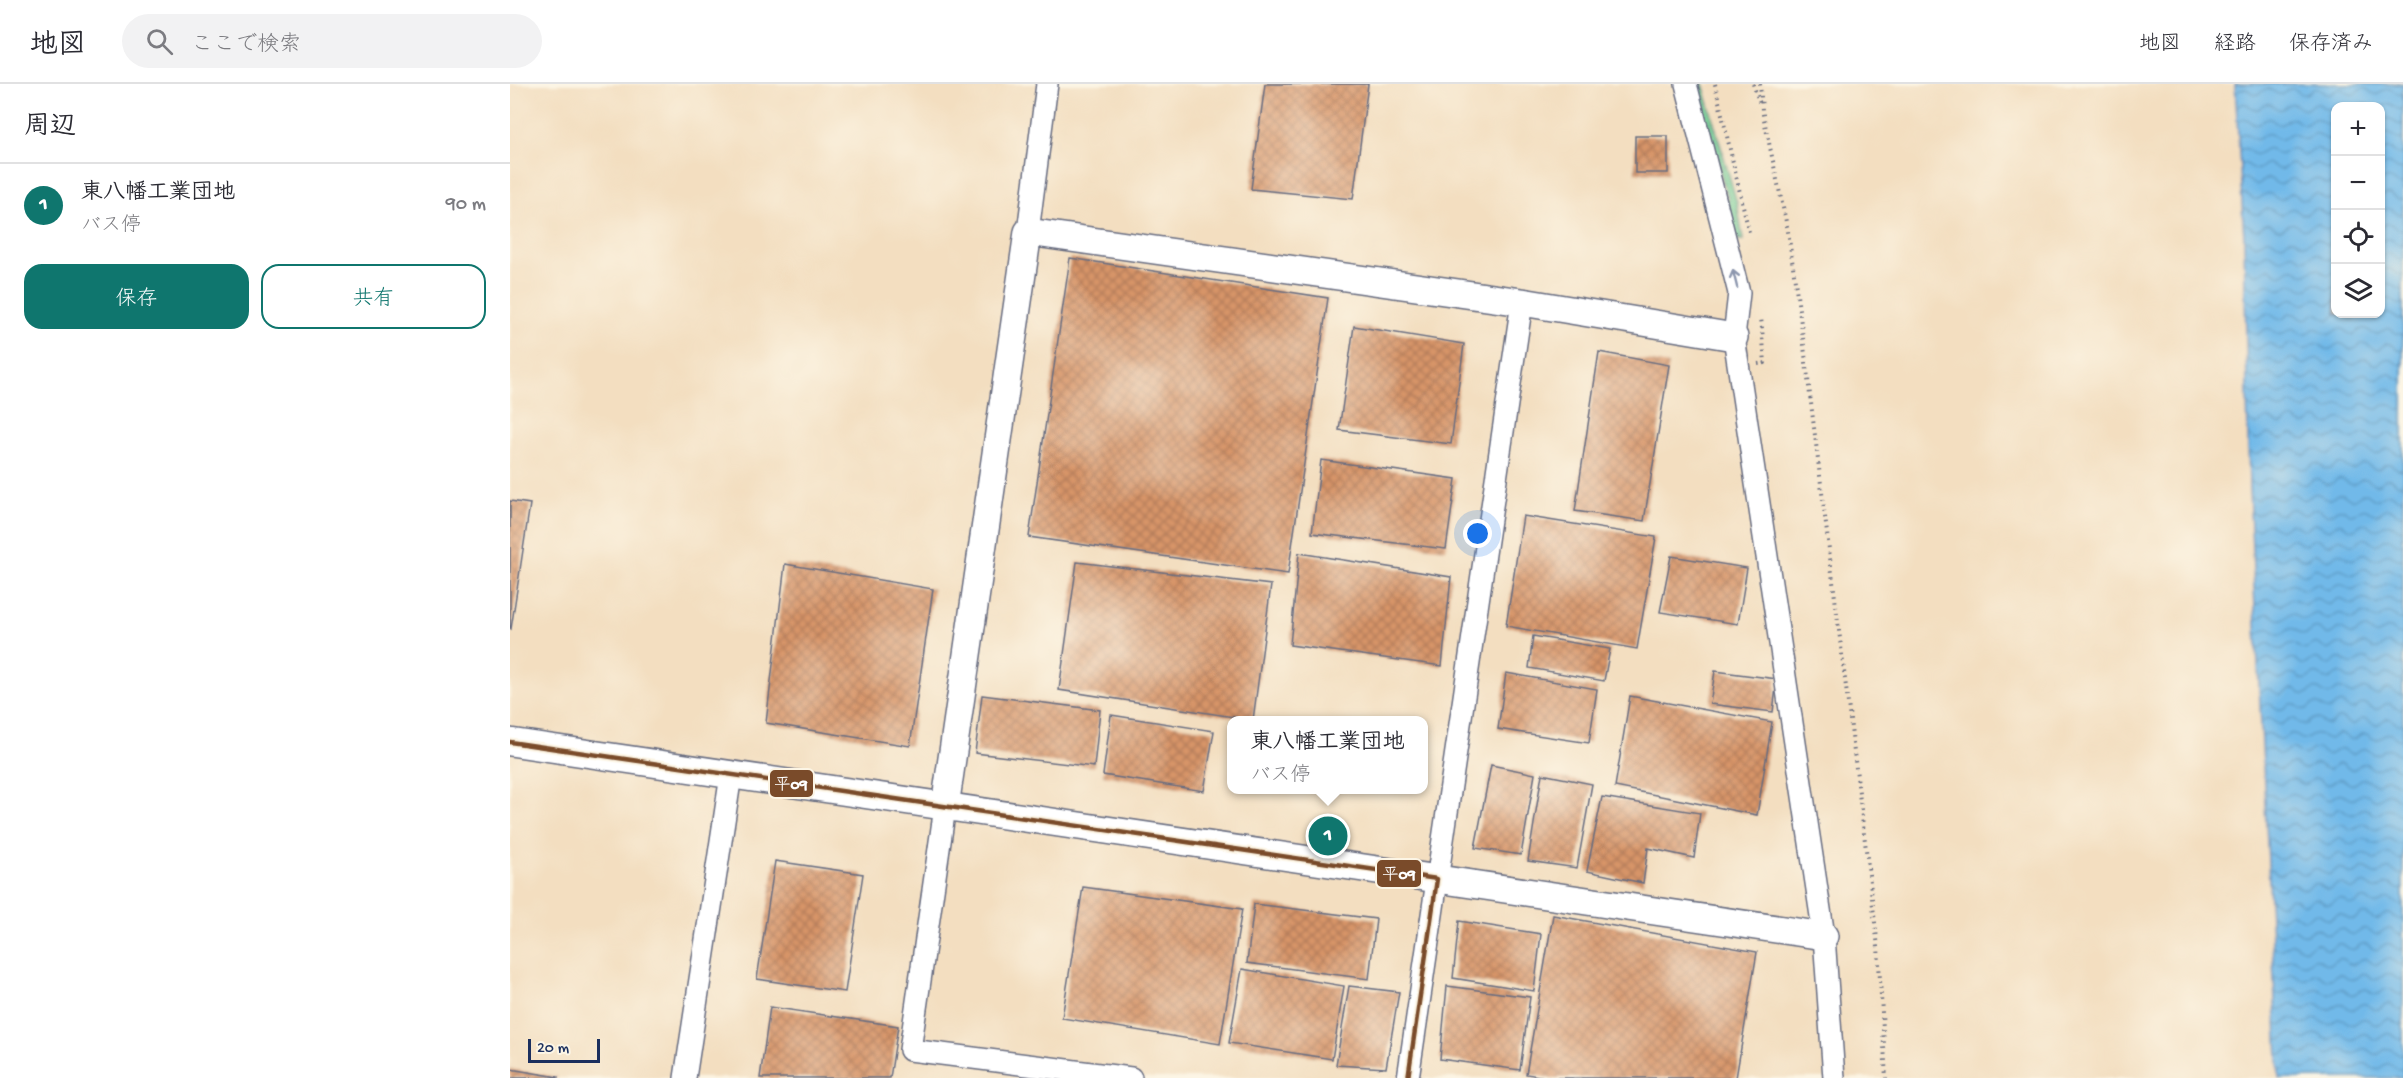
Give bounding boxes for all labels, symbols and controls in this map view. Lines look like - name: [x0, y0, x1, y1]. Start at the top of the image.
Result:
- search box: [122, 14, 542, 68]
- icon: search: [143, 25, 176, 58]
- text: 地図: [30, 30, 86, 63]
- text: ここで検索: [191, 33, 301, 59]
- text: 地図: [2139, 33, 2181, 58]
- text: 経路: [2214, 33, 2256, 58]
- text: 保存済み: [2289, 33, 2373, 58]
- map controls: [2331, 102, 2385, 318]
- button: +: [2331, 102, 2385, 156]
- text: 周辺: [24, 113, 76, 144]
- button: −: [2331, 156, 2385, 210]
- text: 東八幡工業団地: [81, 181, 235, 207]
- text: 1: [39, 194, 48, 217]
- text: 90 m: [446, 194, 486, 217]
- button: locate: [2331, 210, 2385, 264]
- text: バス停: [81, 215, 141, 238]
- button: 保存: [24, 264, 249, 329]
- button: 共有: [261, 264, 486, 329]
- button: layers: [2331, 264, 2385, 318]
- one-way arrow: [1729, 270, 1741, 289]
- your location: [1463, 519, 1492, 548]
- popup: [1227, 716, 1428, 794]
- text: 東八幡工業団地: [1250, 731, 1405, 757]
- text: バス停: [1250, 765, 1310, 788]
- line badge: 平09: [769, 769, 814, 798]
- text: 平09: [774, 776, 808, 796]
- pin: 1: [1308, 814, 1348, 858]
- line badge: 平09: [1376, 859, 1422, 888]
- text: 平09: [1382, 866, 1416, 886]
- scale bar: [528, 1036, 600, 1064]
- text: 20 m: [537, 1040, 569, 1059]

